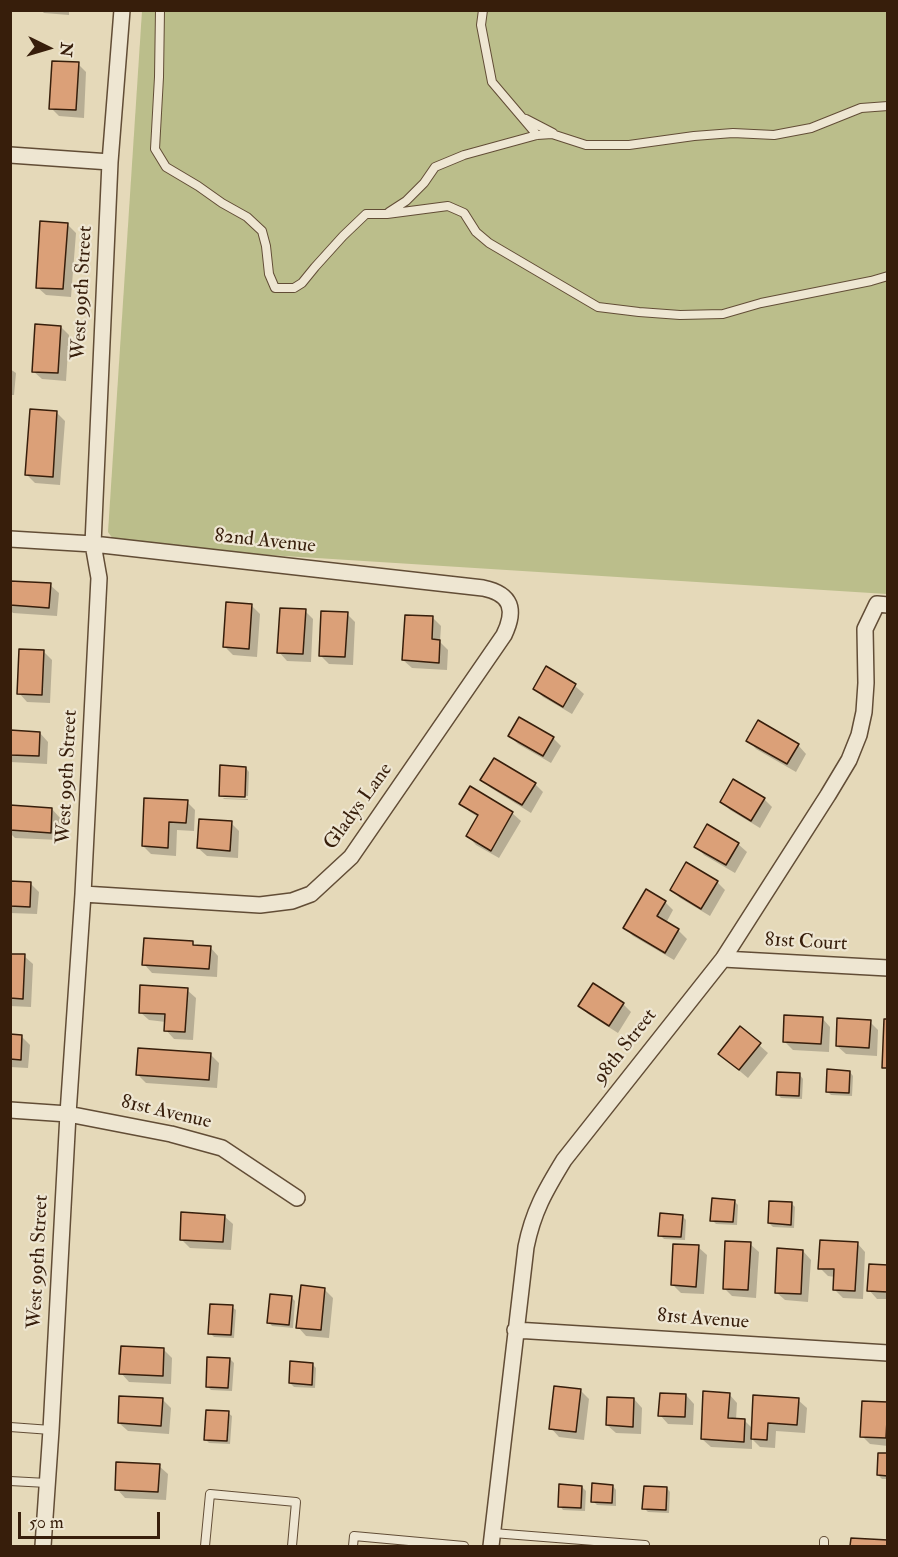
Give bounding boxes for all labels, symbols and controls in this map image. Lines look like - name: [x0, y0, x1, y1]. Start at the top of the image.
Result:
- north arrow: [18, 18, 78, 78]
- text: N: [55, 42, 77, 58]
- street label: West 99th Street: [68, 225, 98, 361]
- street label: 82nd Avenue: [213, 525, 317, 559]
- street label: West 99th Street: [53, 709, 83, 845]
- street label: Gladys Lane: [320, 759, 398, 855]
- street label: 81st Court: [764, 929, 848, 957]
- street label: 98th Street: [589, 1005, 663, 1089]
- street label: 81st Avenue: [118, 1091, 214, 1135]
- street label: West 99th Street: [24, 1194, 54, 1330]
- street label: 81st Avenue: [656, 1305, 750, 1335]
- scale bar: [21, 1500, 164, 1538]
- text: 50 m: [29, 1511, 64, 1534]

